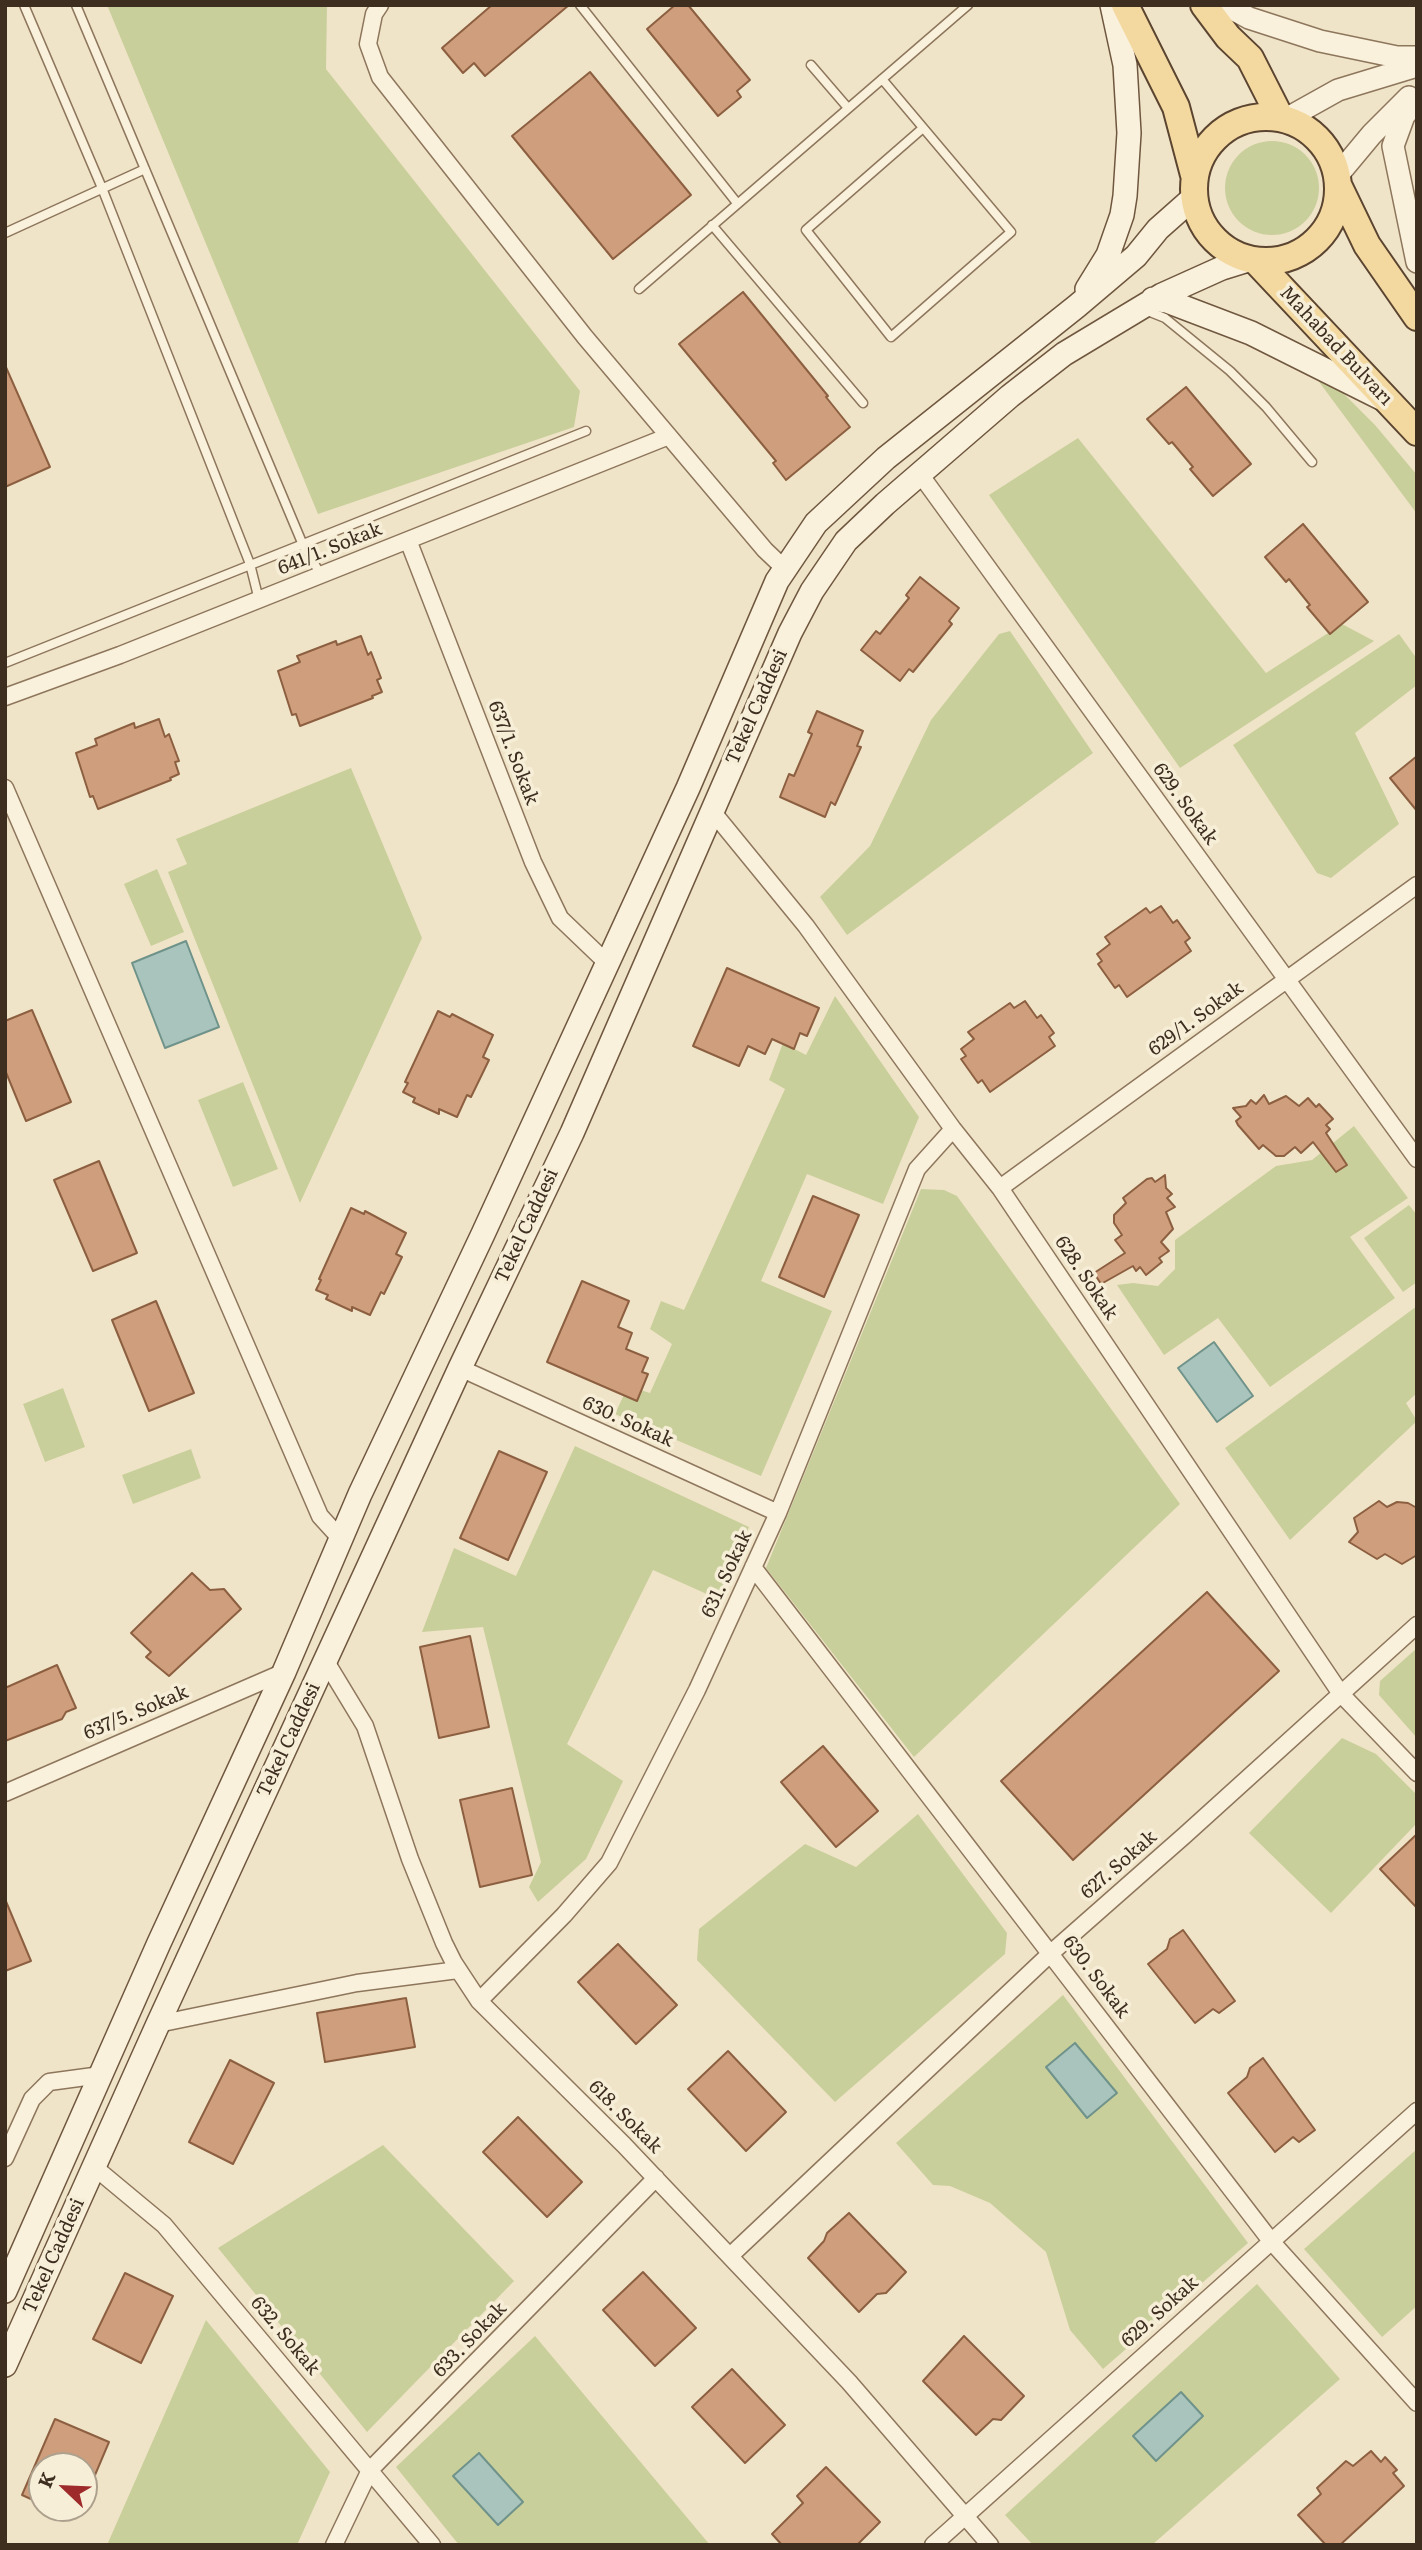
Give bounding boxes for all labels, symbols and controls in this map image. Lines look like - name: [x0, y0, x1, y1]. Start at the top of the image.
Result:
- street label: Mahabad Bulvarı: [1275, 282, 1397, 410]
- street label: 641/1. Sokak: [275, 518, 385, 580]
- street label: Tekel Caddesi: [721, 646, 793, 768]
- street label: 637/1. Sokak: [483, 698, 543, 808]
- street label: 629. Sokak: [1148, 759, 1222, 849]
- street label: 629/1. Sokak: [1144, 977, 1248, 1061]
- street label: Tekel Caddesi: [490, 1165, 564, 1287]
- street label: 628. Sokak: [1050, 1232, 1122, 1324]
- street label: 630. Sokak: [579, 1392, 677, 1452]
- street label: 631. Sokak: [697, 1527, 757, 1621]
- street label: Tekel Caddesi: [252, 1679, 326, 1801]
- street label: 637/5. Sokak: [80, 1681, 192, 1745]
- street label: 627. Sokak: [1076, 1826, 1162, 1904]
- street label: 630. Sokak: [1058, 1931, 1134, 2023]
- street label: 618. Sokak: [584, 2076, 666, 2158]
- street label: Tekel Caddesi: [18, 2195, 90, 2317]
- street label: 629. Sokak: [1117, 2272, 1203, 2352]
- street label: 632. Sokak: [246, 2292, 324, 2380]
- street label: 633. Sokak: [428, 2298, 512, 2382]
- north arrow: [28, 2452, 98, 2522]
- text: K: [30, 2467, 61, 2492]

